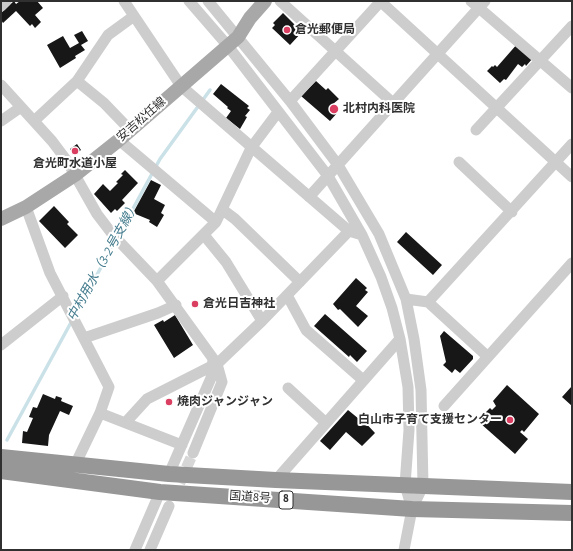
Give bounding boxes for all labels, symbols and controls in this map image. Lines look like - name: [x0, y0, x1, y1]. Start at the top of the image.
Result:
- place label: 倉光郵便局: [295, 23, 355, 37]
- marker: 倉光郵便局: [282, 25, 292, 35]
- street label: 安吉松任線: [115, 95, 169, 145]
- place label: 北村内科医院: [343, 102, 415, 116]
- marker: 北村内科医院: [328, 103, 340, 115]
- marker: 倉光町水道小屋: [70, 146, 80, 156]
- place label: 倉光町水道小屋: [33, 157, 117, 171]
- water label: 中村用水（3-2号支線）: [65, 200, 143, 324]
- place label: 倉光日吉神社: [203, 297, 275, 311]
- marker: 倉光日吉神社: [190, 299, 200, 309]
- place label: 焼肉ジャンジャン: [177, 395, 273, 409]
- marker: 焼肉ジャンジャン: [164, 397, 174, 407]
- place label: 白山市子育て支援センター: [358, 413, 502, 427]
- marker: 白山市子育て支援センター: [505, 415, 515, 425]
- street label: 国道8号: [229, 489, 271, 507]
- road number: 8: [279, 491, 293, 509]

